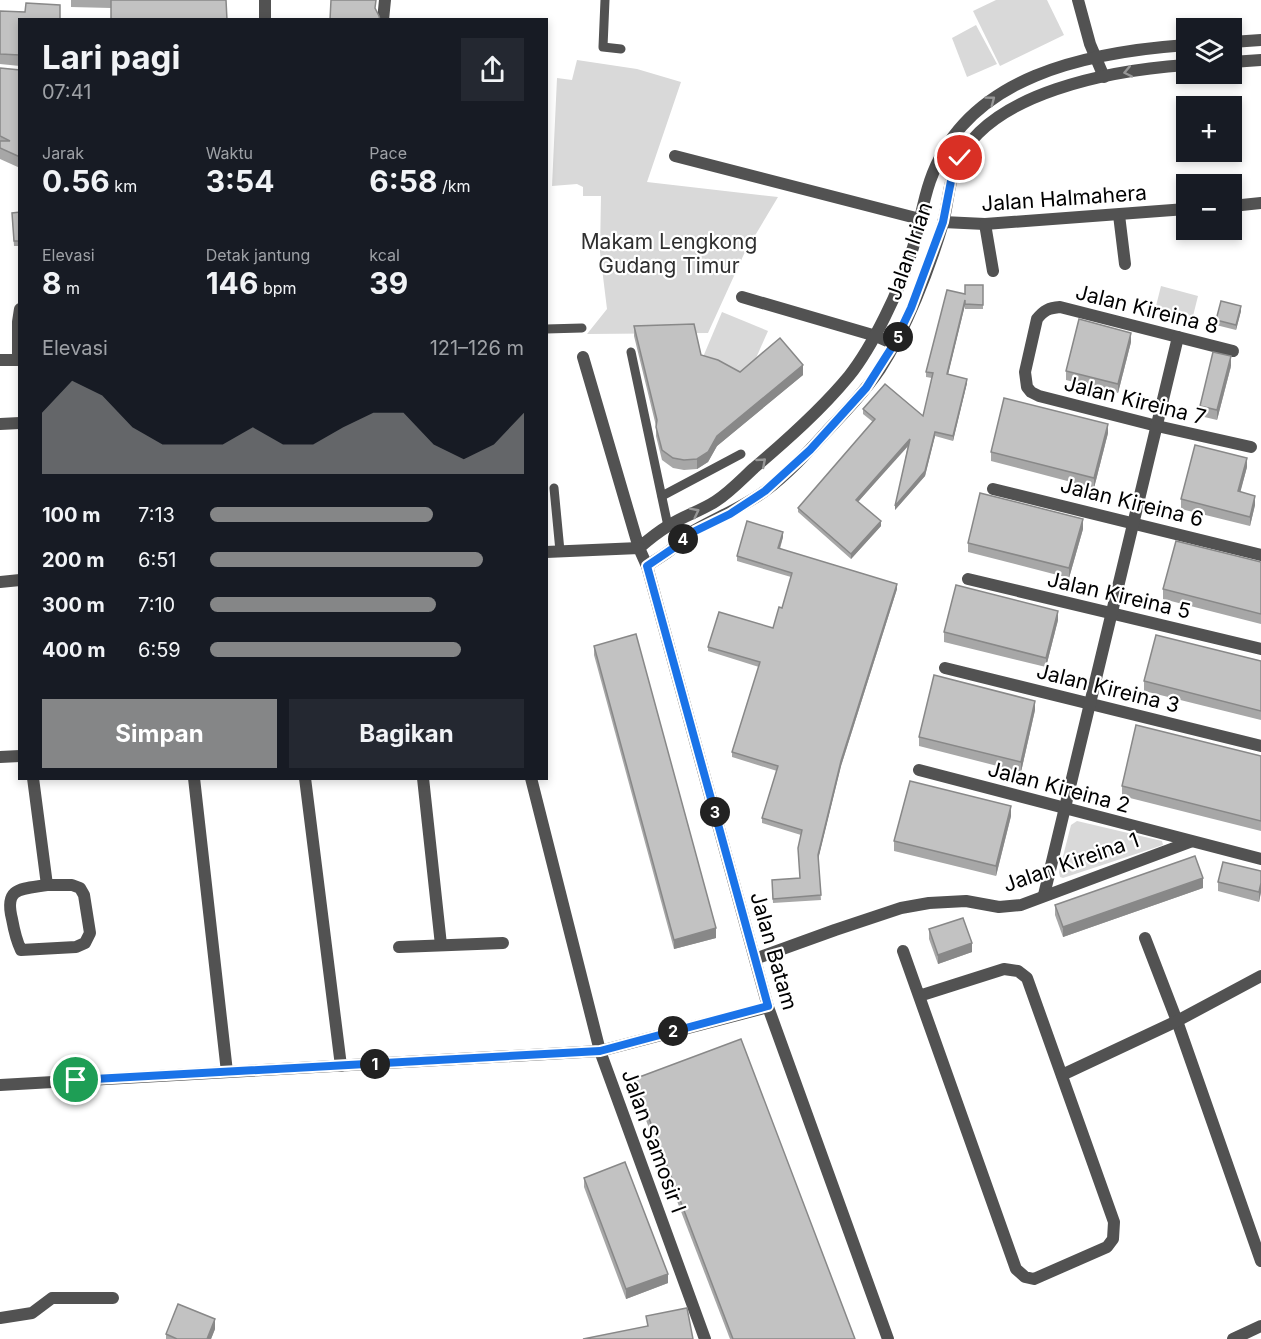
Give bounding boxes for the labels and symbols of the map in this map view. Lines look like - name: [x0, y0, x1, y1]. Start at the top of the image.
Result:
- one-way arrow: [1124, 65, 1134, 78]
- one-way arrow: [984, 96, 995, 107]
- pin: [934, 132, 985, 183]
- street label: Jalan Halmahera: [980, 180, 1148, 216]
- street label: Jalan Irian: [881, 199, 937, 303]
- park label: Makam Lengkong Gudang Timur: [581, 229, 757, 278]
- street label: Jalan Kireina 8: [1073, 279, 1221, 339]
- pin: 5: [883, 322, 913, 352]
- street label: Jalan Kireina 7: [1061, 370, 1209, 430]
- one-way arrow: [755, 458, 766, 469]
- street label: Jalan Kireina 6: [1058, 472, 1206, 532]
- one-way arrow: [689, 508, 699, 519]
- pin: 4: [668, 524, 698, 554]
- street label: Jalan Kireina 5: [1045, 566, 1193, 624]
- street label: Jalan Kireina 3: [1034, 658, 1182, 718]
- street label: Jalan Kireina 2: [985, 756, 1133, 818]
- pin: 3: [700, 797, 730, 827]
- street label: Jalan Kireina 1: [1000, 827, 1142, 897]
- street label: Jalan Batam: [745, 889, 803, 1013]
- pin: 2: [658, 1016, 688, 1046]
- pin: 1: [360, 1049, 390, 1079]
- pin: [50, 1054, 101, 1105]
- street label: Jalan Samosir I: [616, 1066, 692, 1216]

